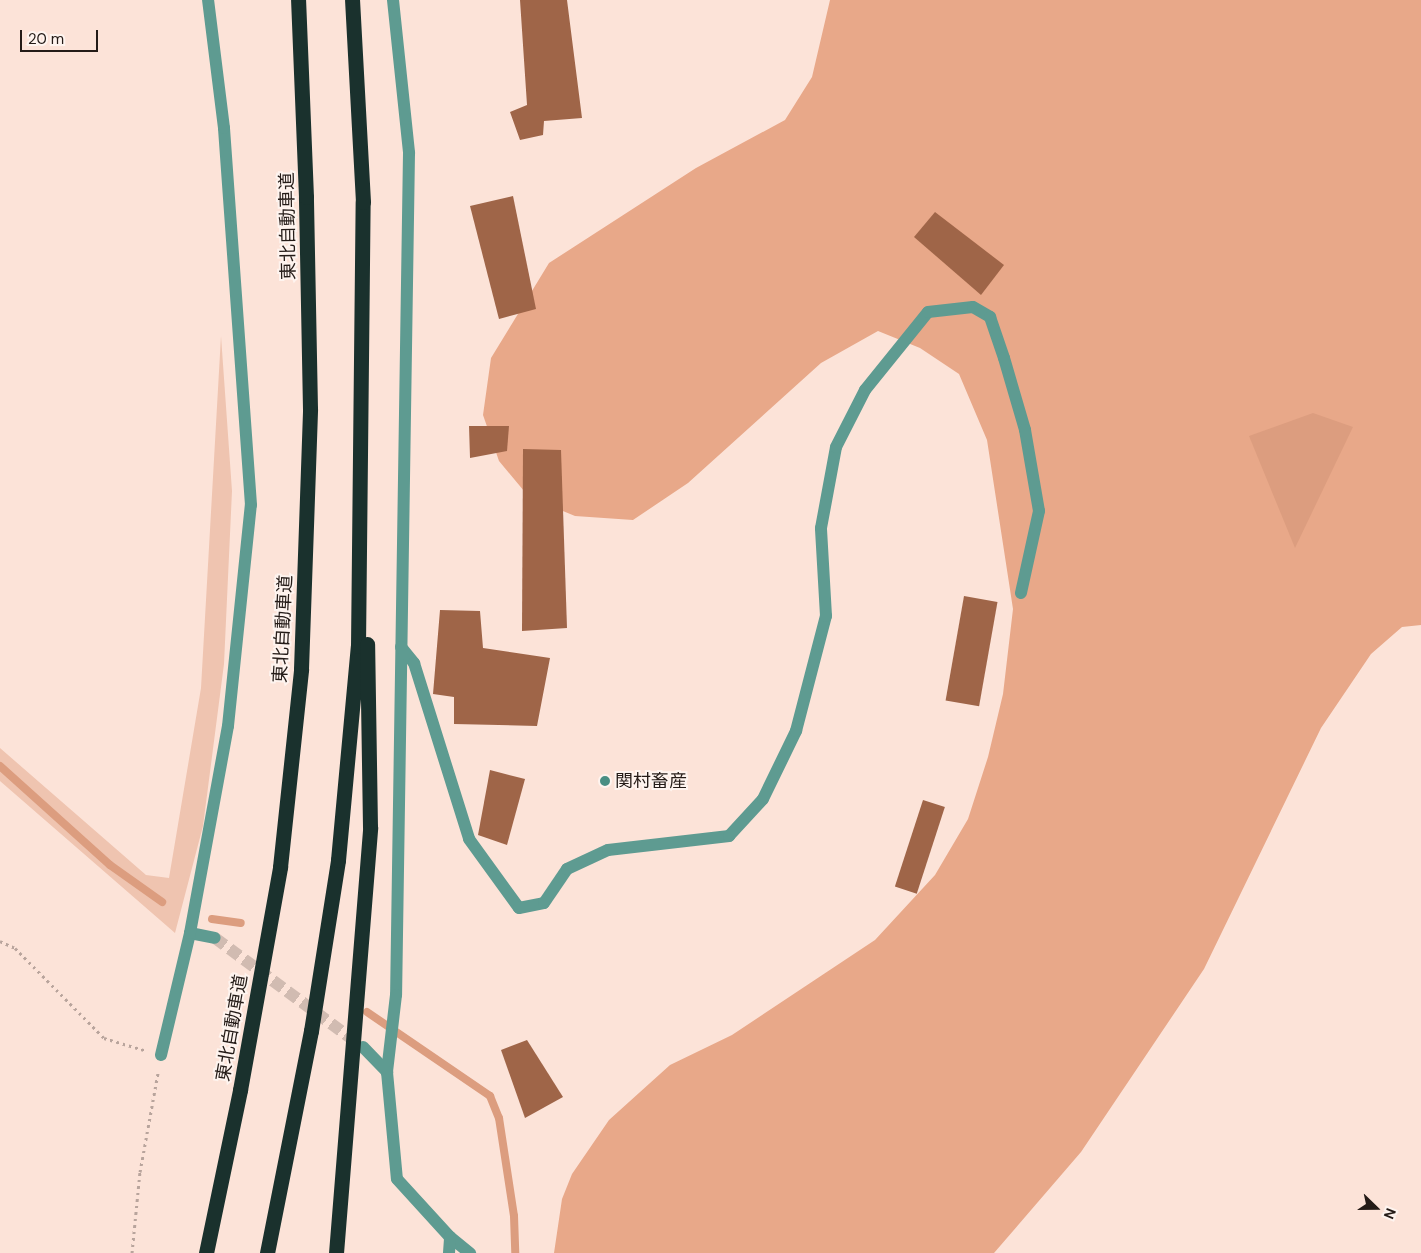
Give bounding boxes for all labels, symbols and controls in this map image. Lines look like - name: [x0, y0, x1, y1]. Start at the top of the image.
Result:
- scale bar: [22, 20, 100, 52]
- text: 20 m: [28, 29, 64, 49]
- street label: 東北自動車道: [276, 172, 300, 280]
- street label: 東北自動車道: [269, 575, 297, 683]
- place label: 関村畜産: [615, 770, 687, 792]
- marker: 関村畜産: [599, 775, 611, 787]
- street label: 東北自動車道: [212, 973, 252, 1083]
- north arrow: [1351, 1183, 1401, 1233]
- text: N: [1380, 1206, 1400, 1222]

